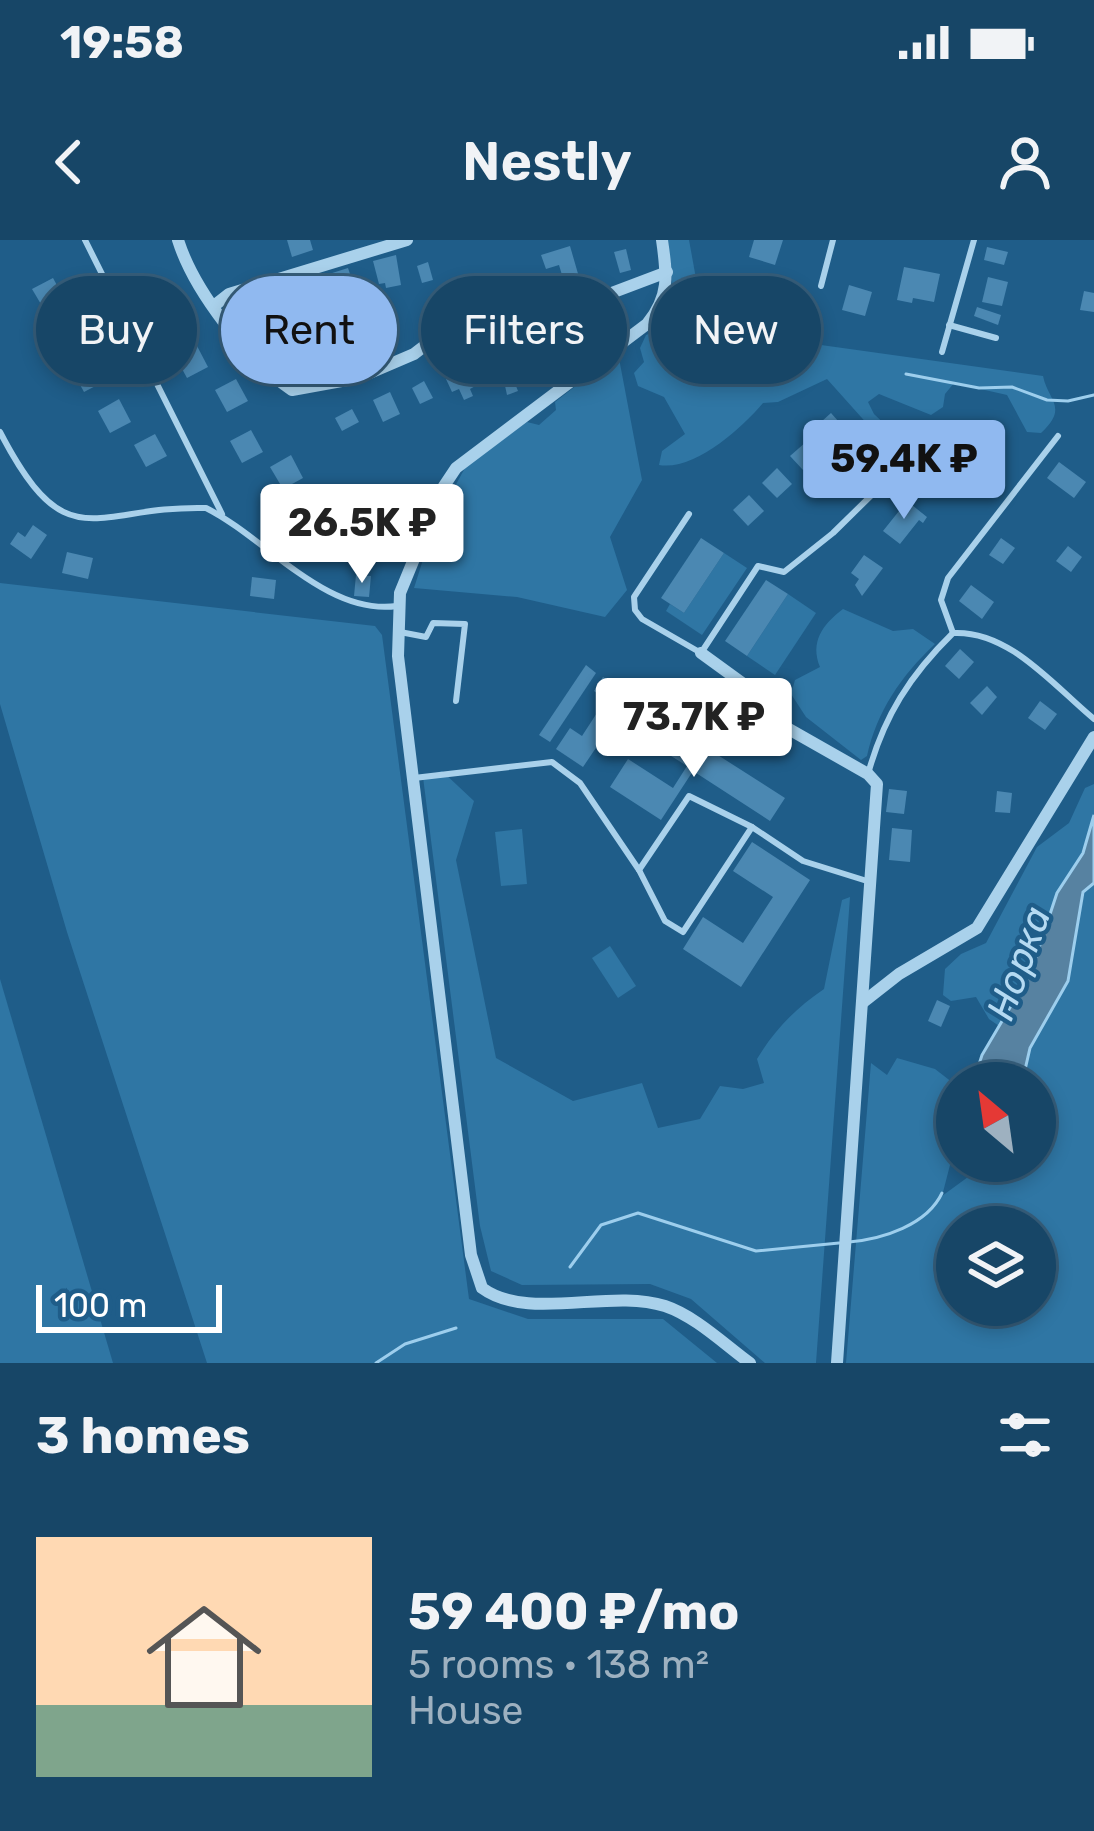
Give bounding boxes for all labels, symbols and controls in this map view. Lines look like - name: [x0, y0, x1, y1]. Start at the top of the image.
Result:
- text: 19:58: [60, 16, 184, 69]
- icon: back: [36, 129, 102, 195]
- icon: person: [992, 129, 1058, 195]
- text: Nestly: [462, 130, 632, 194]
- chip: Buy: [36, 276, 197, 384]
- chip: Rent: [221, 276, 397, 384]
- chip: Filters: [421, 276, 627, 384]
- chip: New: [651, 276, 821, 384]
- pin: 59.4K ₽: [793, 420, 1015, 522]
- text: 59.4K ₽: [830, 436, 978, 482]
- pin: 26.5K ₽: [251, 484, 473, 586]
- text: 26.5K ₽: [287, 500, 437, 546]
- pin: 73.7K ₽: [583, 678, 805, 780]
- text: 73.7K ₽: [623, 694, 765, 740]
- water label: Норка: [977, 901, 1061, 1026]
- north arrow: [936, 1062, 1056, 1182]
- map controls: [936, 1062, 1056, 1326]
- button: layers: [936, 1206, 1056, 1326]
- scale bar: [36, 1279, 222, 1332]
- text: 100 m: [54, 1286, 147, 1325]
- icon: filters: [992, 1402, 1058, 1468]
- text: 3 homes: [36, 1405, 250, 1466]
- text: 59 400 ₽/mo: [408, 1581, 739, 1642]
- icon: home: [132, 1585, 276, 1729]
- text: 5 rooms · 138 m²: [408, 1642, 709, 1688]
- text: House: [408, 1688, 523, 1734]

